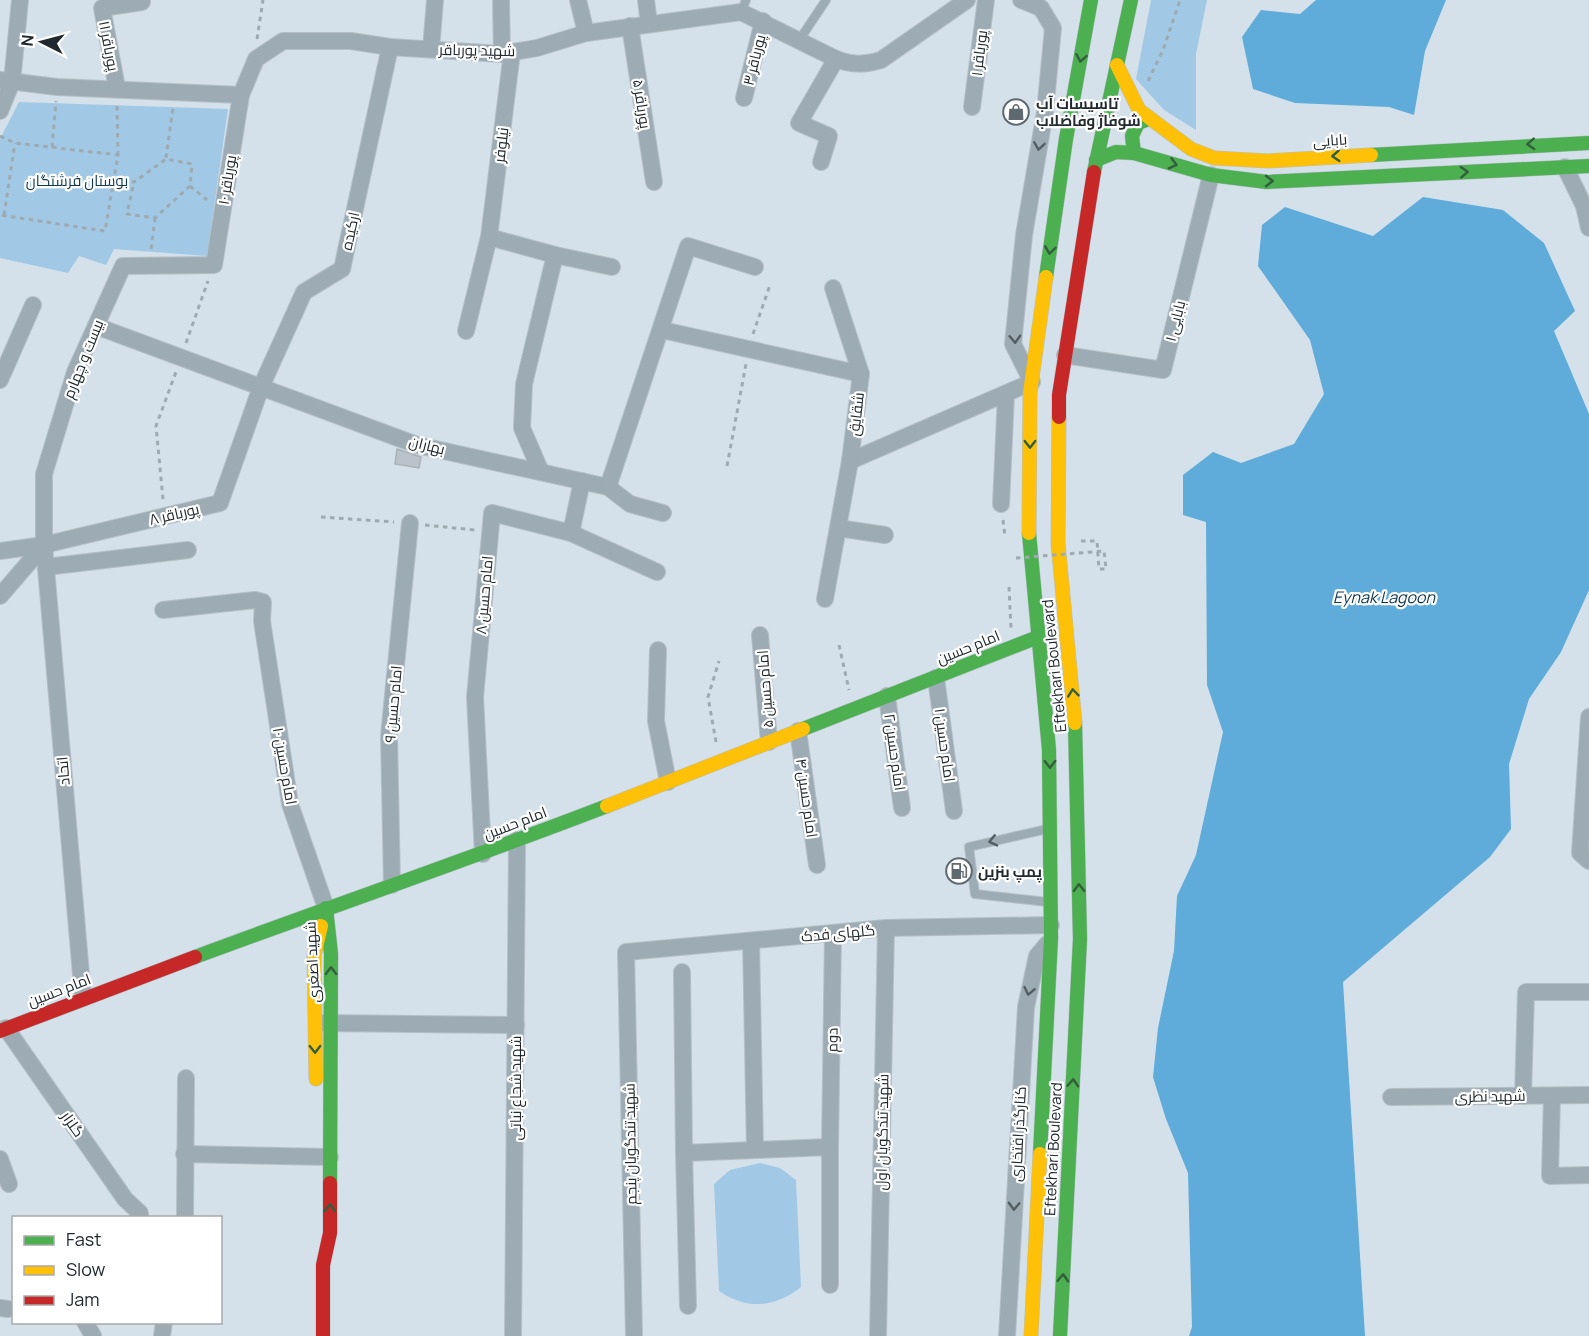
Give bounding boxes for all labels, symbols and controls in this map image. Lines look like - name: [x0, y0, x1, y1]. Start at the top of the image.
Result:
- north arrow: [12, 12, 72, 72]
- street label: پورباقر ۱۱: [94, 19, 124, 73]
- street label: پورباقر ۱: [966, 29, 992, 77]
- street label: پورباقر ۳: [738, 32, 770, 88]
- text: N: [16, 34, 39, 47]
- street label: شهید پورباقر: [438, 39, 515, 61]
- one-way arrow: [1075, 52, 1088, 62]
- street label: پورباقر ۵: [628, 78, 656, 130]
- place label: تاسیسات آب شوفاژ وفاضلاب: [1036, 93, 1141, 131]
- shop icon: تاسیسات آب شوفاژ وفاضلاب: [1001, 97, 1031, 127]
- street label: نیلوفر: [488, 126, 514, 165]
- street label: بابایی: [1312, 128, 1348, 152]
- one-way arrow: [1526, 138, 1535, 151]
- one-way arrow: [1033, 141, 1046, 151]
- one-way arrow: [1332, 150, 1341, 163]
- street label: پورباقر ۱۰: [213, 154, 241, 206]
- one-way arrow: [1167, 157, 1178, 169]
- one-way arrow: [1460, 166, 1469, 179]
- park label: بوستان فرشتگان: [26, 170, 128, 191]
- one-way arrow: [1265, 175, 1274, 187]
- street label: ارکیده: [336, 210, 364, 252]
- one-way arrow: [1045, 246, 1057, 255]
- street label: بابایی ۱: [1160, 298, 1190, 344]
- street label: بیست و چهارم: [58, 316, 108, 402]
- one-way arrow: [1009, 335, 1021, 344]
- street label: شقایق: [843, 391, 869, 437]
- street label: بهاران: [407, 430, 447, 460]
- one-way arrow: [1024, 439, 1036, 448]
- street label: پورباقر ۸: [147, 498, 201, 530]
- street label: امام حسین ۸: [470, 555, 498, 635]
- water label: Eynak Lagoon: [1333, 586, 1436, 608]
- street label: Eftekhari Boulevard: [1037, 599, 1071, 733]
- street label: امام حسین: [933, 625, 1003, 669]
- street label: امام حسین ۵: [752, 649, 778, 729]
- street label: امام حسین ۹: [379, 665, 407, 743]
- one-way arrow: [1067, 689, 1080, 698]
- street label: امام حسین ۱: [929, 707, 961, 783]
- street label: امام حسین ۲: [879, 712, 911, 792]
- street label: امام حسین ۱۰: [268, 726, 302, 806]
- street label: اتحاد: [51, 756, 75, 786]
- street label: امام حسین ۴: [791, 757, 823, 839]
- one-way arrow: [1043, 759, 1056, 768]
- street label: امام حسین: [480, 801, 550, 845]
- one-way arrow: [988, 834, 998, 847]
- fuel station icon: پمپ بنزین: [944, 856, 974, 886]
- place label: پمپ بنزین: [978, 861, 1042, 883]
- one-way arrow: [1073, 883, 1086, 892]
- street label: گلهای فدک: [800, 919, 876, 947]
- street label: شهید اصغری: [299, 921, 325, 1003]
- one-way arrow: [325, 966, 337, 975]
- street label: امام حسین: [24, 968, 94, 1012]
- one-way arrow: [1024, 986, 1037, 996]
- street label: دوم: [821, 1027, 843, 1053]
- street label: شهید شجاع نباتی: [505, 1035, 527, 1141]
- one-way arrow: [309, 1044, 321, 1053]
- street label: شهید تندگویان اول: [870, 1074, 894, 1190]
- one-way arrow: [1066, 1078, 1079, 1087]
- street label: Eftekhari Boulevard: [1039, 1082, 1067, 1216]
- street label: شهید تندگویان پنجم: [618, 1083, 642, 1205]
- street label: شهید نظری: [1454, 1085, 1526, 1107]
- street label: کنارگذر افتخاری: [1005, 1086, 1031, 1182]
- street label: گلزار: [56, 1106, 89, 1141]
- one-way arrow: [1008, 1202, 1020, 1211]
- one-way arrow: [324, 1203, 336, 1212]
- legend: [12, 1216, 222, 1324]
- text: Fast: [66, 1227, 101, 1251]
- text: Slow: [66, 1257, 106, 1281]
- one-way arrow: [1057, 1273, 1070, 1282]
- text: Jam: [66, 1287, 100, 1311]

